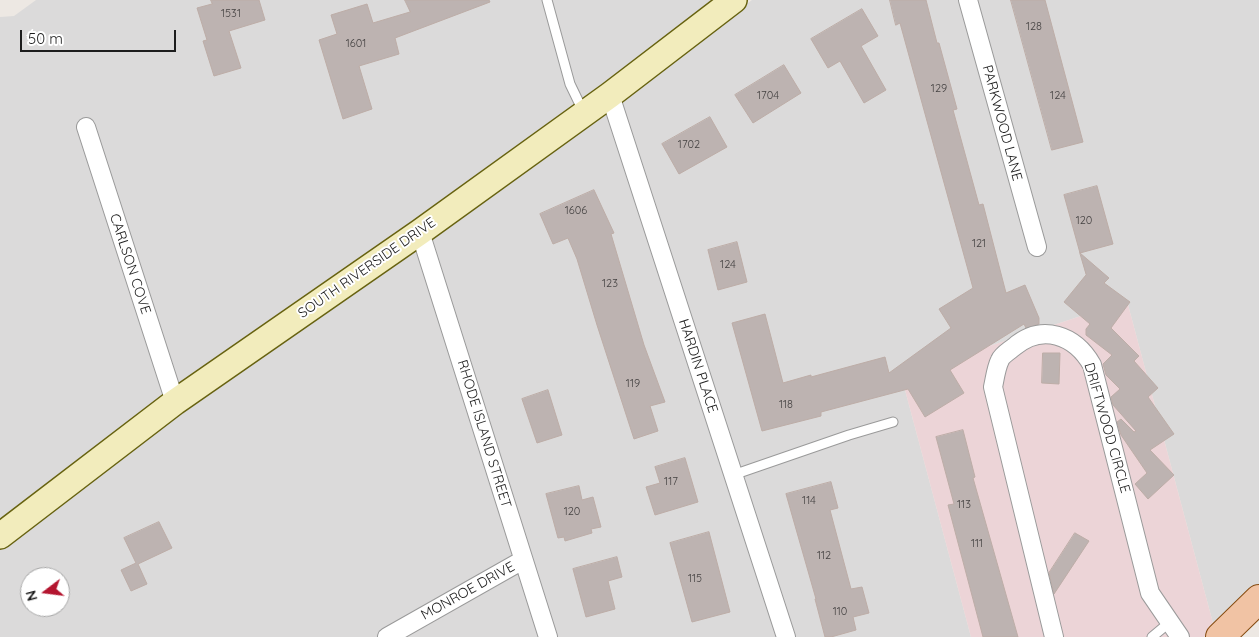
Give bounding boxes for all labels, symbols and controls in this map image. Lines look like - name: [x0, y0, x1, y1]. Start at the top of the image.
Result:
- house number: 1531: [221, 7, 241, 21]
- scale bar: [22, 20, 179, 52]
- house number: 128: [1026, 20, 1042, 34]
- text: 50 m: [28, 29, 63, 48]
- house number: 1601: [346, 37, 366, 51]
- street label: PARKWOOD LANE: [978, 63, 1026, 183]
- house number: 129: [931, 82, 947, 96]
- house number: 1704: [757, 89, 779, 103]
- house number: 124: [1050, 89, 1066, 103]
- house number: 1702: [678, 138, 700, 152]
- house number: 1606: [565, 204, 587, 218]
- street label: CARLSON COVE: [106, 212, 154, 316]
- street label: SOUTH RIVERSIDE DRIVE: [295, 214, 439, 322]
- house number: 120: [1076, 214, 1092, 228]
- house number: 121: [972, 237, 986, 251]
- house number: 124: [720, 258, 736, 272]
- house number: 123: [602, 277, 618, 291]
- street label: HARDIN PLACE: [675, 317, 721, 415]
- street label: RHODE ISLAND STREET: [453, 358, 515, 510]
- street label: DRIFTWOOD CIRCLE: [1080, 361, 1134, 495]
- house number: 119: [626, 377, 640, 391]
- house number: 118: [779, 398, 793, 412]
- house number: 117: [664, 475, 678, 489]
- house number: 114: [802, 494, 816, 508]
- house number: 113: [957, 498, 971, 512]
- house number: 120: [564, 505, 580, 519]
- house number: 111: [971, 537, 983, 551]
- house number: 112: [817, 549, 831, 563]
- street label: MONROE DRIVE: [418, 558, 518, 624]
- north arrow: [20, 567, 70, 617]
- house number: 115: [688, 572, 702, 586]
- text: N: [21, 588, 42, 603]
- house number: 110: [833, 605, 847, 619]

